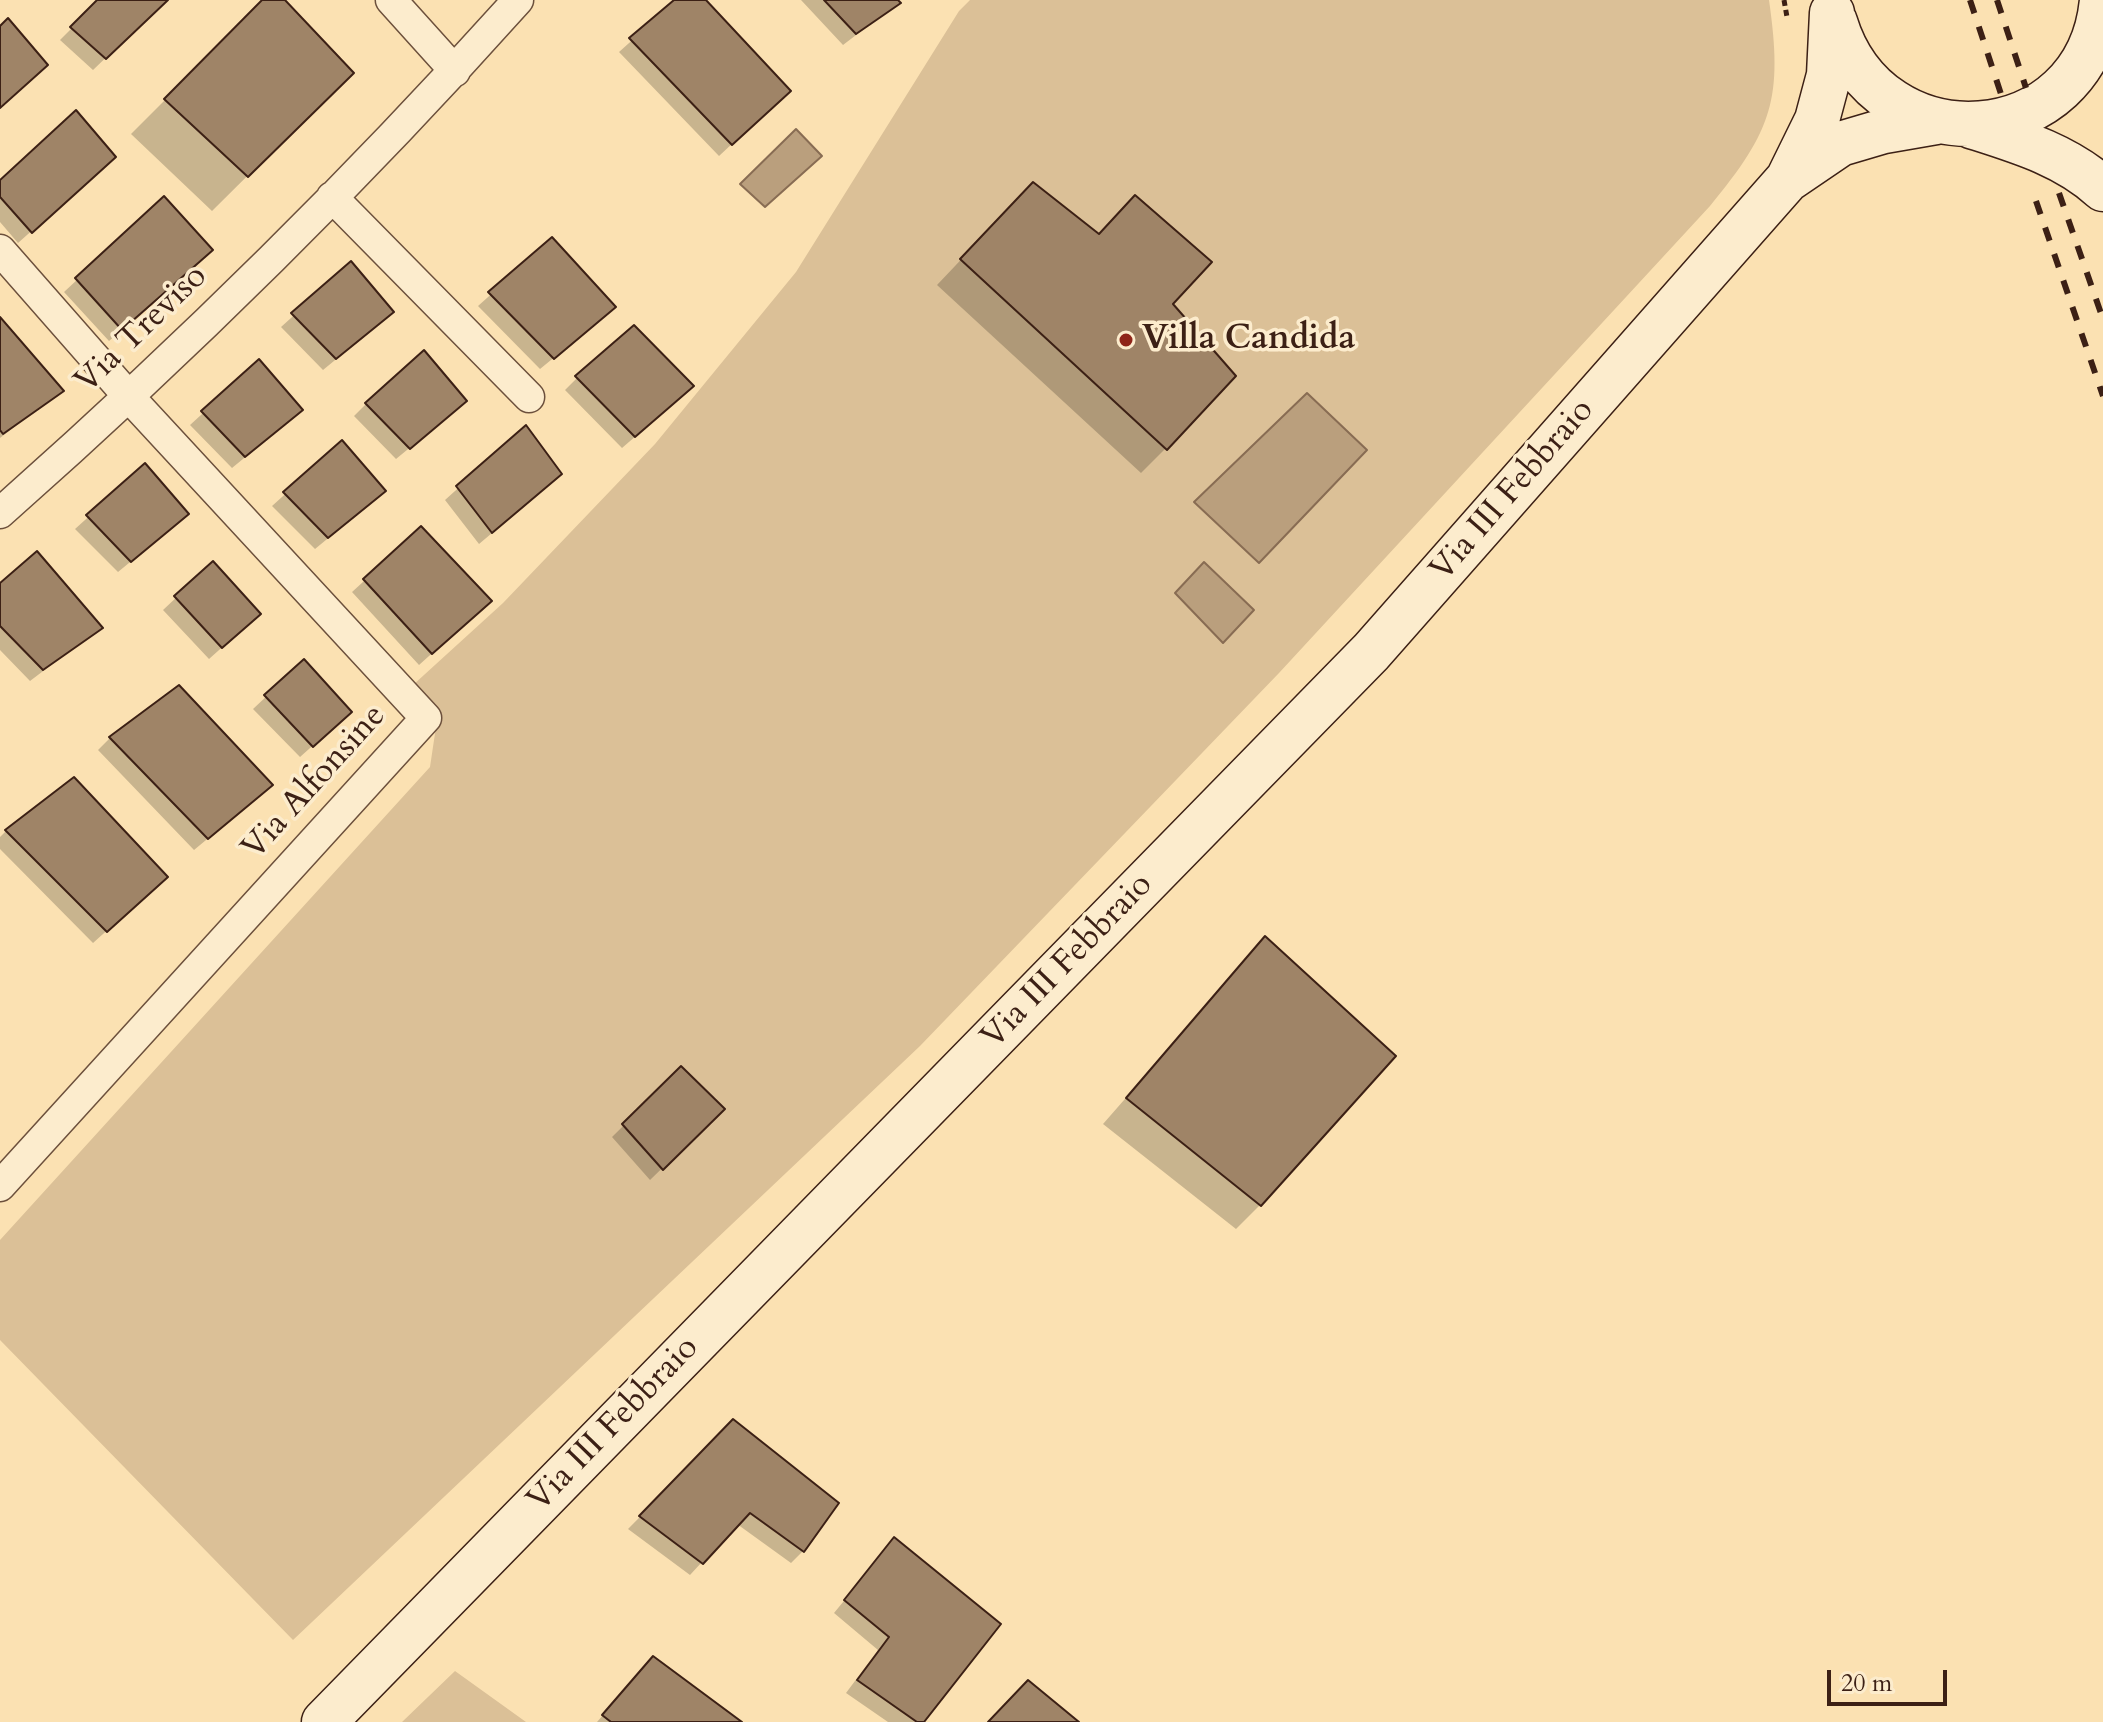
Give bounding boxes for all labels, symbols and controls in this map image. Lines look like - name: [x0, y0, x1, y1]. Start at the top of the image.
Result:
- street label: Via Treviso: [68, 257, 216, 403]
- place label: Villa Candida: [1142, 320, 1355, 360]
- marker: Villa Candida: [1117, 331, 1135, 349]
- street label: Via III Febbraio: [1423, 391, 1603, 591]
- street label: Via Alfonsine: [235, 697, 395, 869]
- street label: Via III Febbraio: [974, 866, 1162, 1058]
- street label: Via III Febbraio: [520, 1329, 708, 1521]
- scale bar: [1831, 1654, 1951, 1704]
- text: 20 m: [1841, 1667, 1892, 1700]

